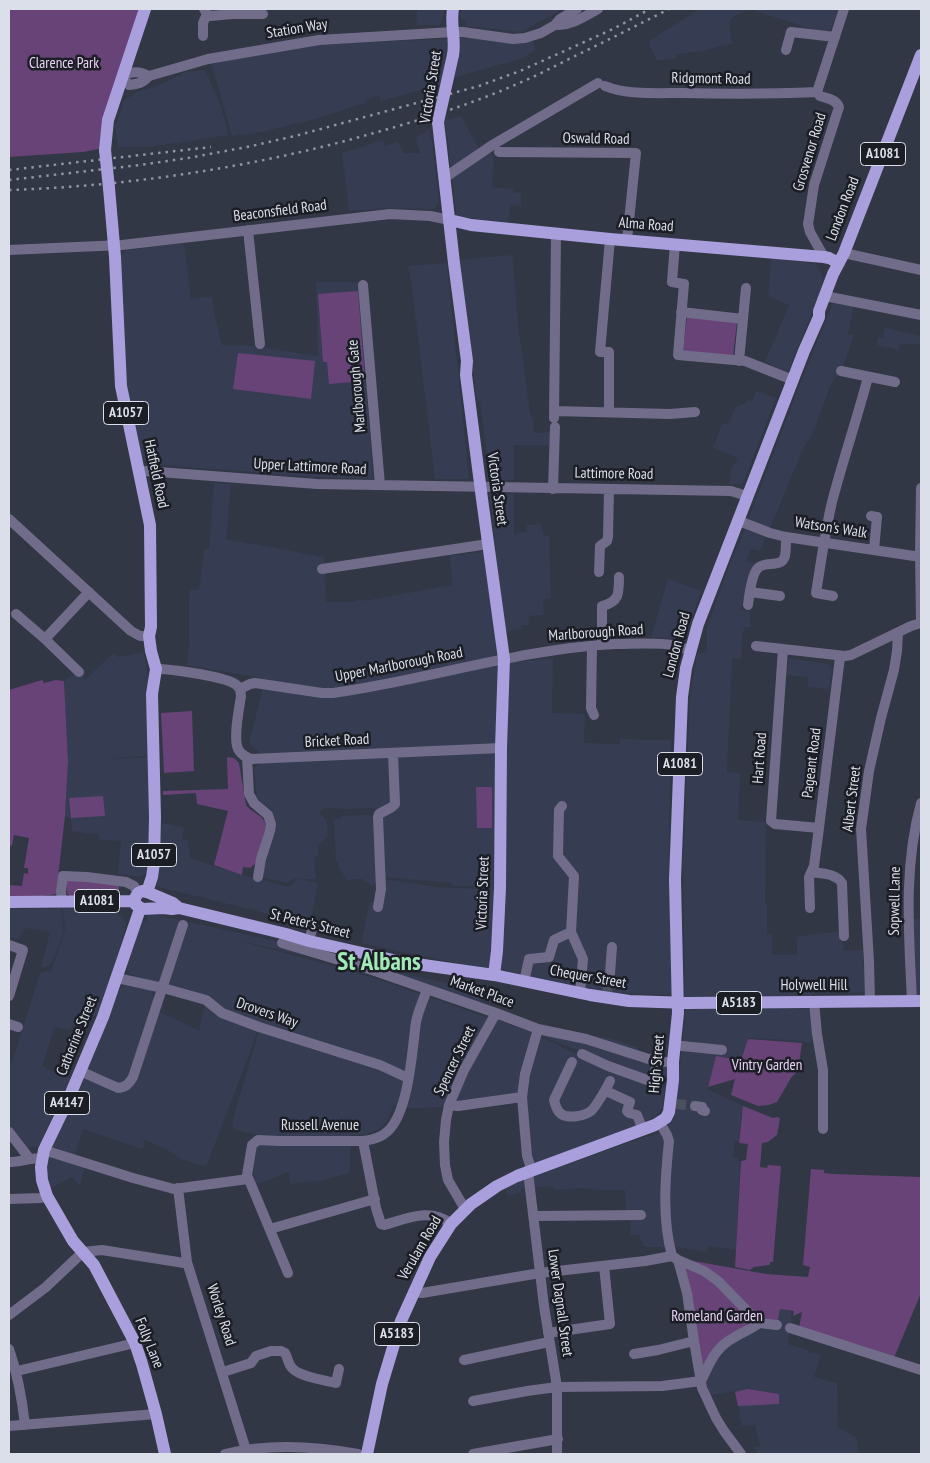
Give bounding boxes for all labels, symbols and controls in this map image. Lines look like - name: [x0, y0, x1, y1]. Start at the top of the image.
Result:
- street label: Station Way: [265, 15, 329, 43]
- street label: Victoria Street: [416, 49, 446, 125]
- park label: Clarence Park: [29, 55, 99, 73]
- street label: Ridgmont Road: [671, 69, 751, 89]
- street label: Grosvenor Road: [790, 111, 830, 193]
- street label: Oswald Road: [562, 129, 630, 149]
- road number: A1081: [860, 142, 906, 166]
- street label: London Road: [823, 175, 863, 243]
- street label: Beaconsfield Road: [232, 196, 328, 226]
- street label: Alma Road: [618, 214, 674, 236]
- street label: Marlborough Gate: [344, 339, 370, 433]
- road number: A1057: [104, 402, 148, 424]
- street label: Hatfield Road: [140, 438, 172, 510]
- street label: Victoria Street: [483, 451, 511, 527]
- street label: Upper Lattimore Road: [253, 455, 367, 479]
- street label: Lattimore Road: [574, 464, 654, 484]
- street label: Watson's Walk: [794, 513, 868, 543]
- street label: London Road: [660, 610, 694, 680]
- street label: Marlborough Road: [548, 621, 644, 645]
- street label: Upper Marlborough Road: [334, 644, 464, 686]
- street label: Pageant Road: [799, 727, 825, 799]
- street label: Bricket Road: [304, 730, 370, 752]
- street label: Hart Road: [749, 732, 771, 784]
- road number: A1081: [658, 752, 702, 776]
- street label: Albert Street: [839, 765, 865, 833]
- road number: A1057: [132, 844, 176, 866]
- street label: Victoria Street: [473, 856, 493, 930]
- street label: Sopwell Lane: [885, 866, 905, 936]
- road number: A1081: [74, 889, 120, 912]
- street label: St Peter's Street: [268, 905, 352, 943]
- district label: St Albans: [337, 948, 421, 978]
- street label: Chequer Street: [548, 961, 628, 993]
- street label: Market Place: [448, 972, 516, 1012]
- street label: Holywell Hill: [780, 977, 848, 995]
- road number: A5183: [716, 991, 762, 1014]
- street label: Catherine Street: [53, 994, 101, 1078]
- street label: Drovers Way: [234, 994, 300, 1032]
- street label: Spencer Street: [430, 1023, 480, 1099]
- street label: High Street: [645, 1034, 669, 1094]
- park label: Vintry Garden: [732, 1057, 802, 1075]
- road number: A4147: [44, 1092, 90, 1114]
- street label: Russell Avenue: [281, 1117, 359, 1135]
- street label: Verulam Road: [394, 1213, 446, 1283]
- street label: Lower Dagnall Street: [544, 1248, 576, 1358]
- street label: Worley Road: [203, 1282, 239, 1348]
- park label: Romeland Garden: [671, 1308, 763, 1326]
- street label: Folly Lane: [131, 1315, 167, 1371]
- road number: A5183: [374, 1322, 420, 1346]

